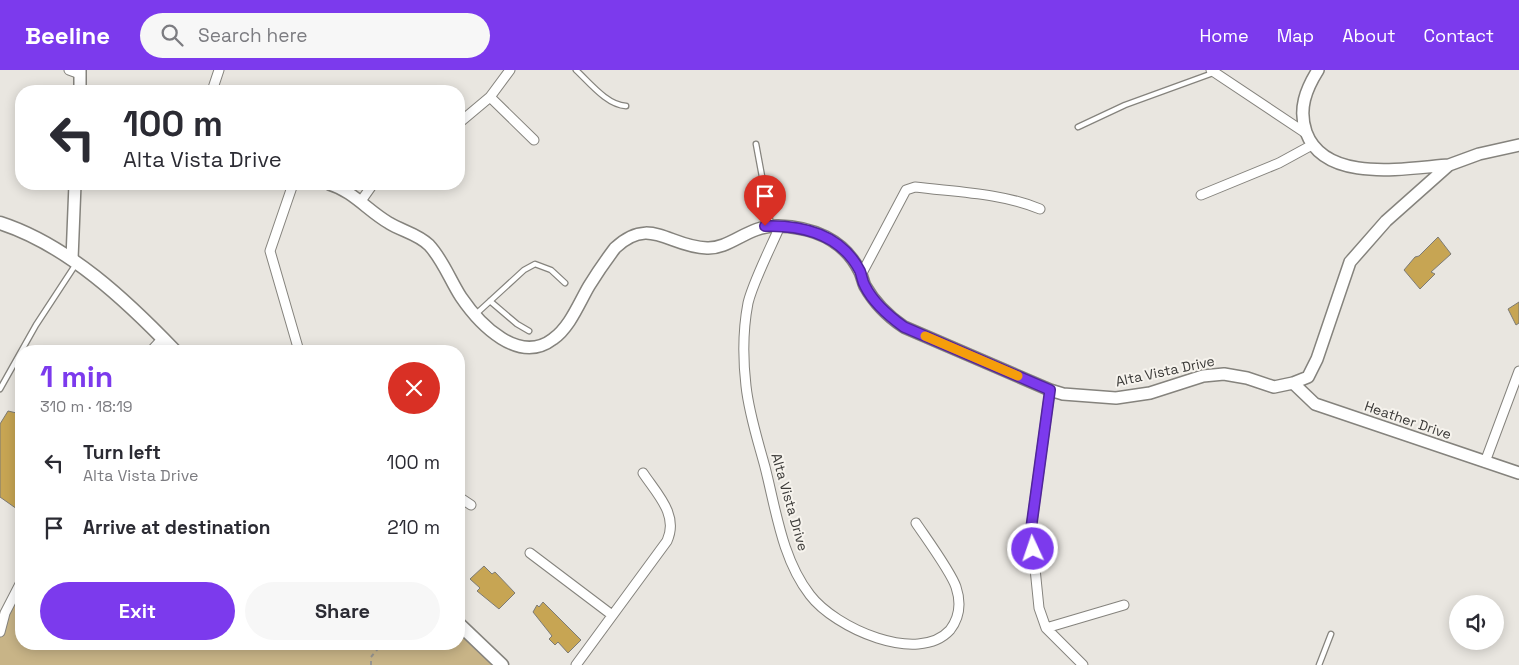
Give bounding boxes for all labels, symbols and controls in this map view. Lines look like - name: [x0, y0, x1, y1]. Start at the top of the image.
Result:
- search box: [140, 13, 490, 58]
- text: Beeline: [25, 20, 110, 51]
- icon: search: [158, 21, 186, 49]
- text: Search here: [198, 23, 308, 48]
- text: Home: [1200, 24, 1249, 47]
- text: Map: [1277, 24, 1314, 47]
- text: About: [1342, 24, 1396, 47]
- text: Contact: [1424, 24, 1494, 47]
- text: 100 m: [123, 102, 223, 146]
- icon: left: [40, 105, 105, 170]
- text: Alta Vista Drive: [123, 145, 282, 173]
- pin: [744, 175, 786, 226]
- icon: arrive: [751, 182, 779, 210]
- street label: Alta Vista Drive: [1114, 352, 1216, 390]
- text: 1 min: [40, 357, 113, 396]
- button: close: [388, 362, 440, 414]
- text: 310 m · 18:19: [40, 396, 133, 417]
- street label: Heather Drive: [1362, 397, 1454, 443]
- text: Turn left: [83, 440, 161, 465]
- icon: left: [40, 449, 68, 477]
- text: 100 m: [386, 450, 440, 475]
- street label: Alta Vista Drive: [767, 451, 813, 553]
- text: Alta Vista Drive: [83, 465, 198, 486]
- icon: arrive: [40, 514, 68, 542]
- text: Arrive at destination: [83, 515, 271, 540]
- text: 210 m: [387, 515, 440, 540]
- position arrow: [1006, 522, 1058, 574]
- button: Exit: [40, 582, 235, 640]
- button: Share: [245, 582, 440, 640]
- map controls: [1449, 595, 1504, 650]
- button: sound: [1449, 595, 1504, 650]

